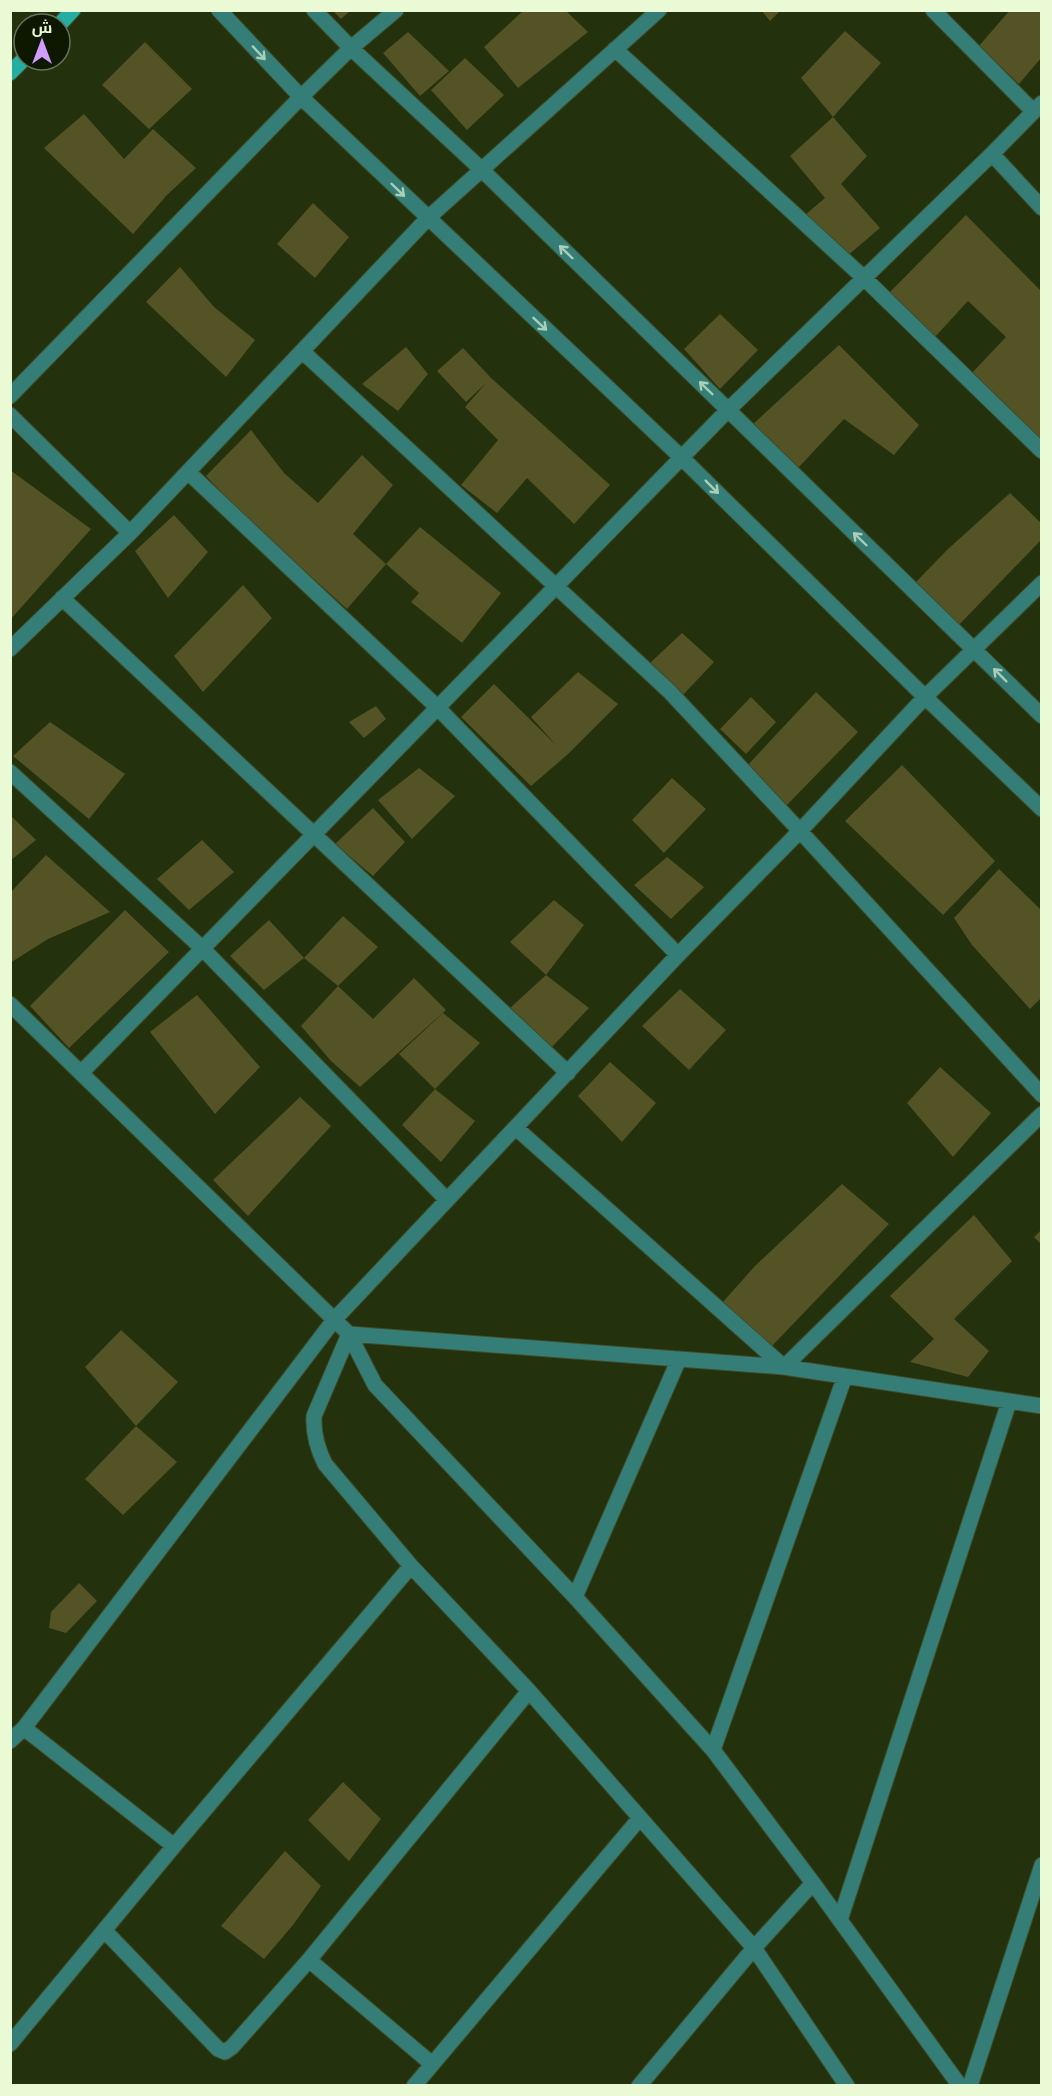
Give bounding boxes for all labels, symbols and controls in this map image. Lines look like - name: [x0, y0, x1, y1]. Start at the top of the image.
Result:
- north arrow: [12, 12, 72, 72]
- text: ش: [32, 18, 52, 37]
- one-way arrow: [252, 45, 266, 60]
- one-way arrow: [391, 183, 406, 197]
- one-way arrow: [558, 245, 573, 260]
- one-way arrow: [532, 317, 547, 331]
- one-way arrow: [698, 381, 713, 396]
- one-way arrow: [704, 480, 719, 495]
- one-way arrow: [853, 532, 868, 546]
- one-way arrow: [992, 668, 1007, 683]

